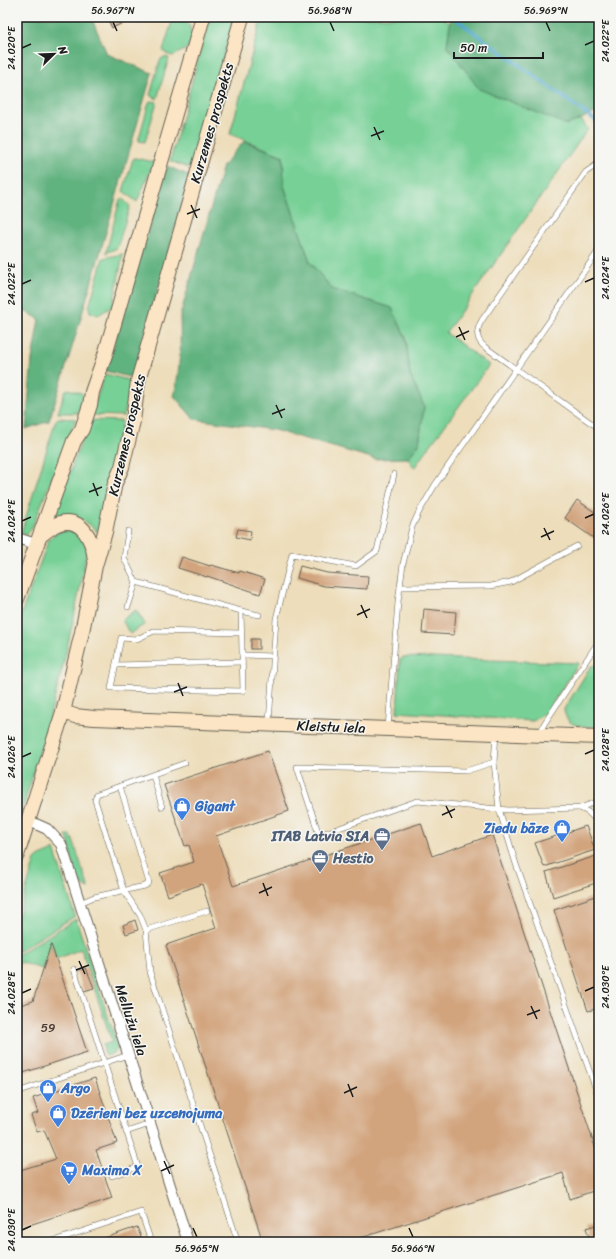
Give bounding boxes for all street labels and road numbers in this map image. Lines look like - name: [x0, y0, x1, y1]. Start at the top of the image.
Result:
- street label: Kurzemes prospekts: [183, 59, 241, 186]
- street label: Kurzemes prospekts: [101, 371, 153, 498]
- street label: Kleistu iela: [296, 713, 366, 741]
- street label: Mellužu iela: [108, 981, 154, 1059]

